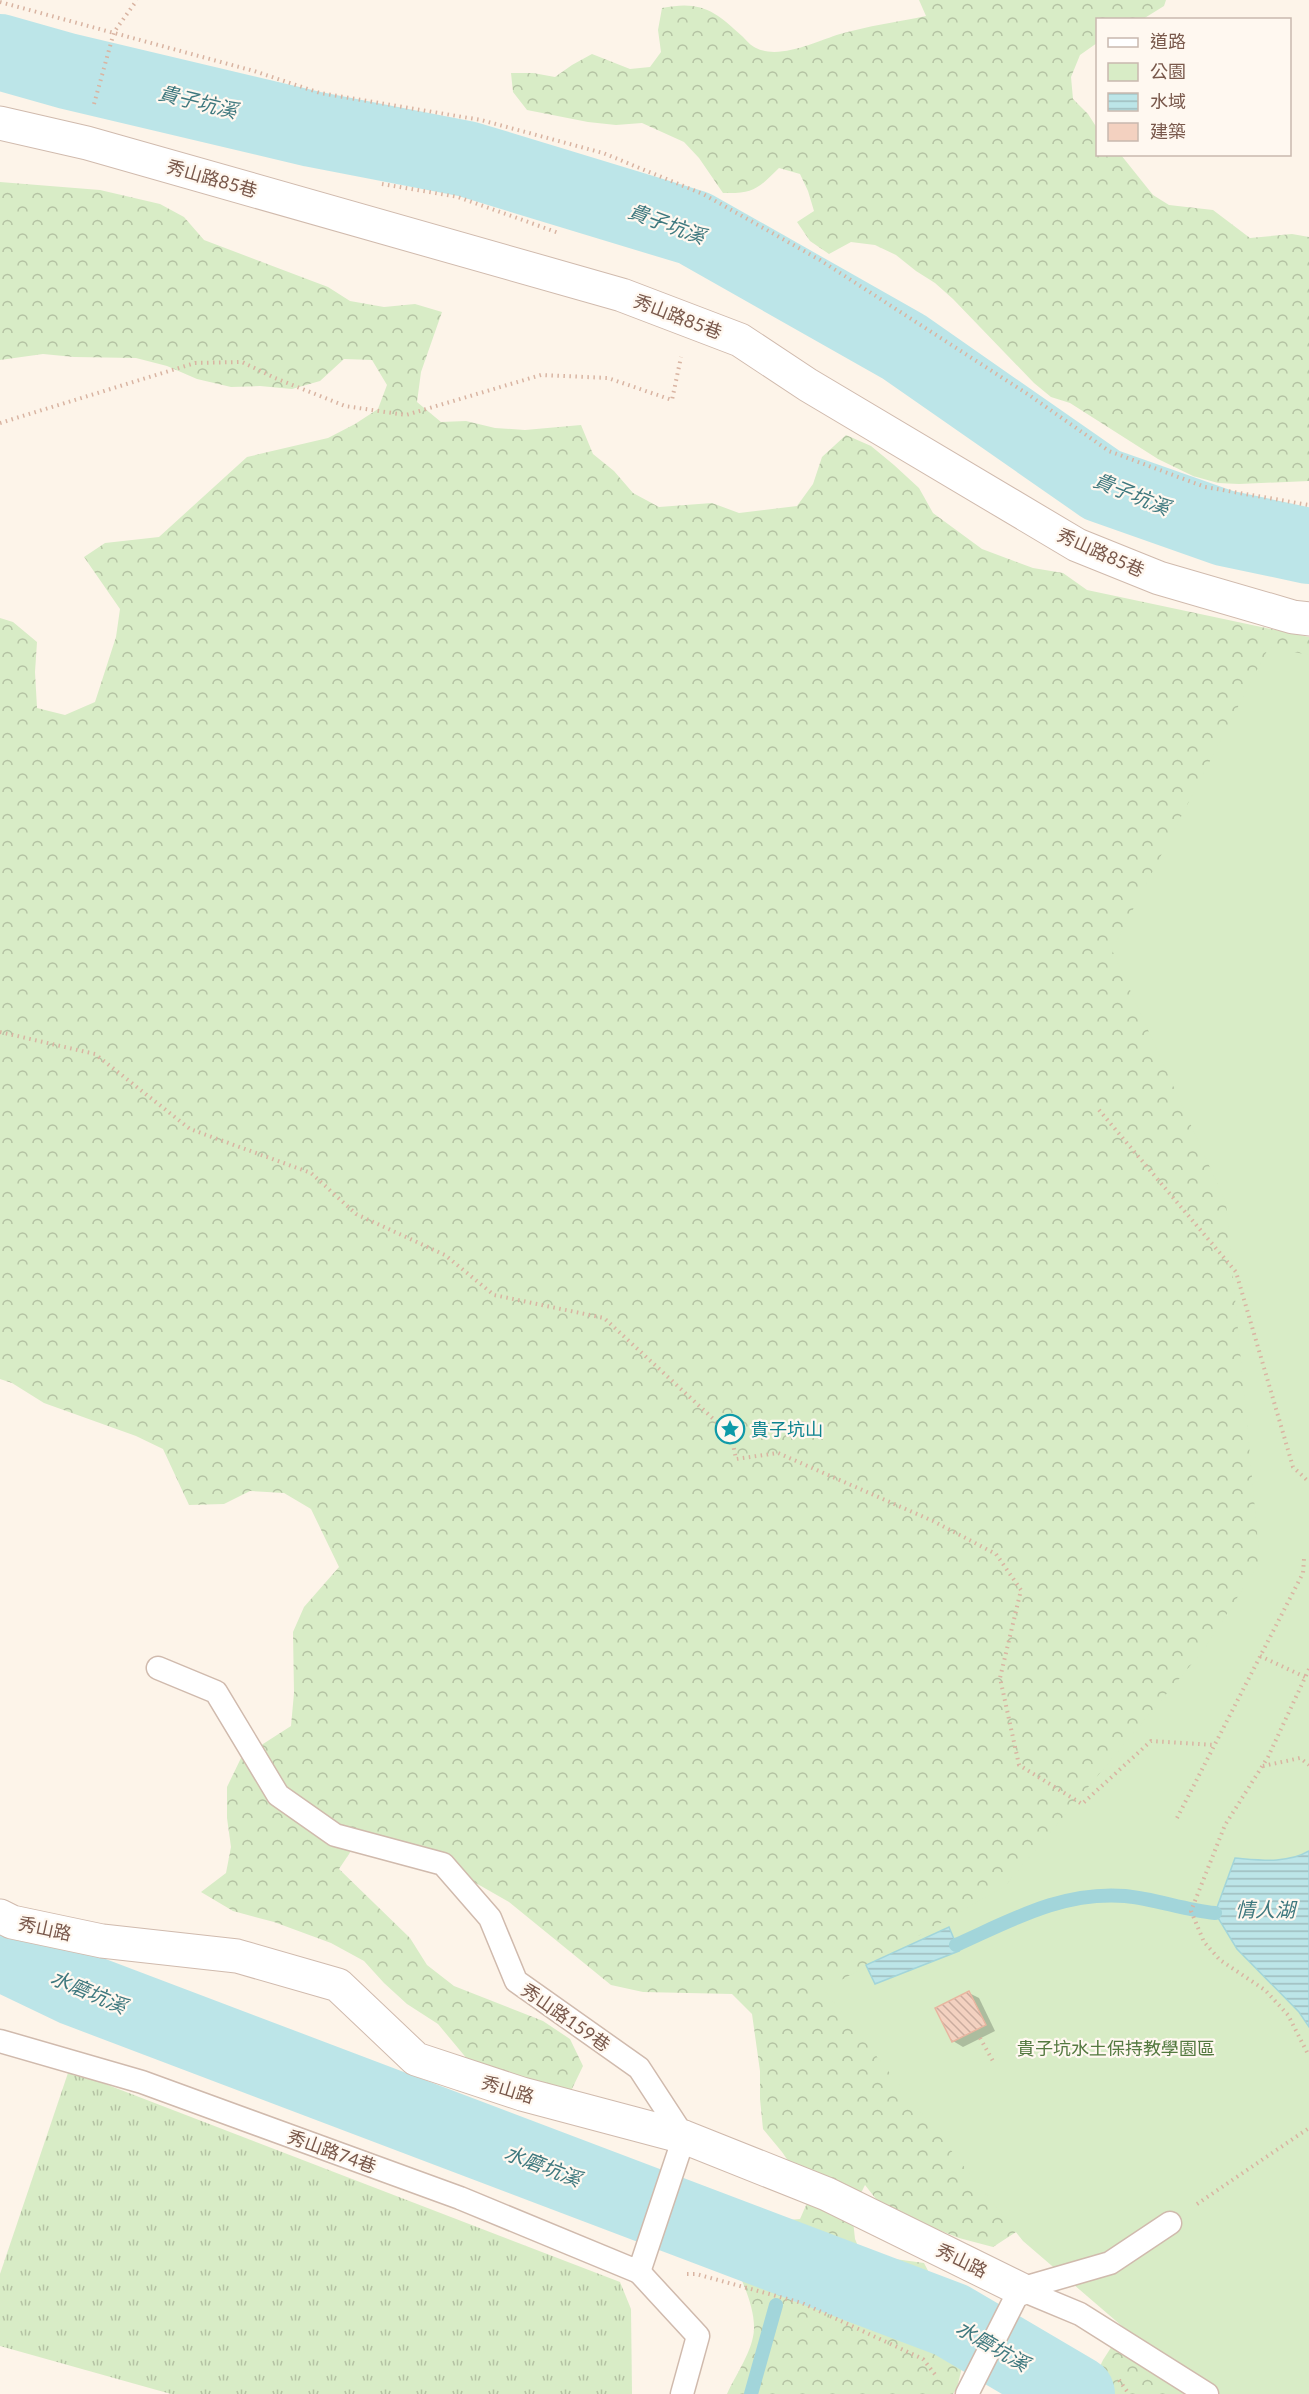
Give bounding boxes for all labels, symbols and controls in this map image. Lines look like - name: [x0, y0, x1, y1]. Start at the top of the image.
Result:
- legend: [1096, 18, 1291, 156]
- text: 道路: [1150, 30, 1186, 52]
- text: 公園: [1150, 60, 1186, 82]
- water label: 貴子坑溪: [156, 80, 243, 123]
- text: 水域: [1150, 90, 1186, 112]
- text: 建築: [1150, 120, 1186, 142]
- street label: 秀山路85巷: [164, 155, 260, 201]
- water label: 貴子坑溪: [625, 198, 712, 249]
- street label: 秀山路85巷: [631, 289, 725, 343]
- water label: 貴子坑溪: [1090, 467, 1176, 520]
- street label: 秀山路85巷: [1054, 523, 1148, 581]
- place icon: 貴子坑山: [714, 1413, 746, 1445]
- place label: 貴子坑山: [751, 1418, 823, 1440]
- water label: 情人湖: [1235, 1897, 1298, 1921]
- street label: 秀山路: [16, 1912, 74, 1944]
- water label: 水磨坑溪: [47, 1964, 133, 2019]
- street label: 秀山路159巷: [517, 1978, 615, 2056]
- park label: 貴子坑水土保持教學園區: [1017, 2037, 1215, 2059]
- street label: 秀山路: [479, 2071, 537, 2107]
- street label: 秀山路74巷: [285, 2125, 379, 2177]
- water label: 水磨坑溪: [501, 2139, 587, 2192]
- street label: 秀山路: [933, 2238, 991, 2282]
- water label: 水磨坑溪: [952, 2315, 1036, 2377]

